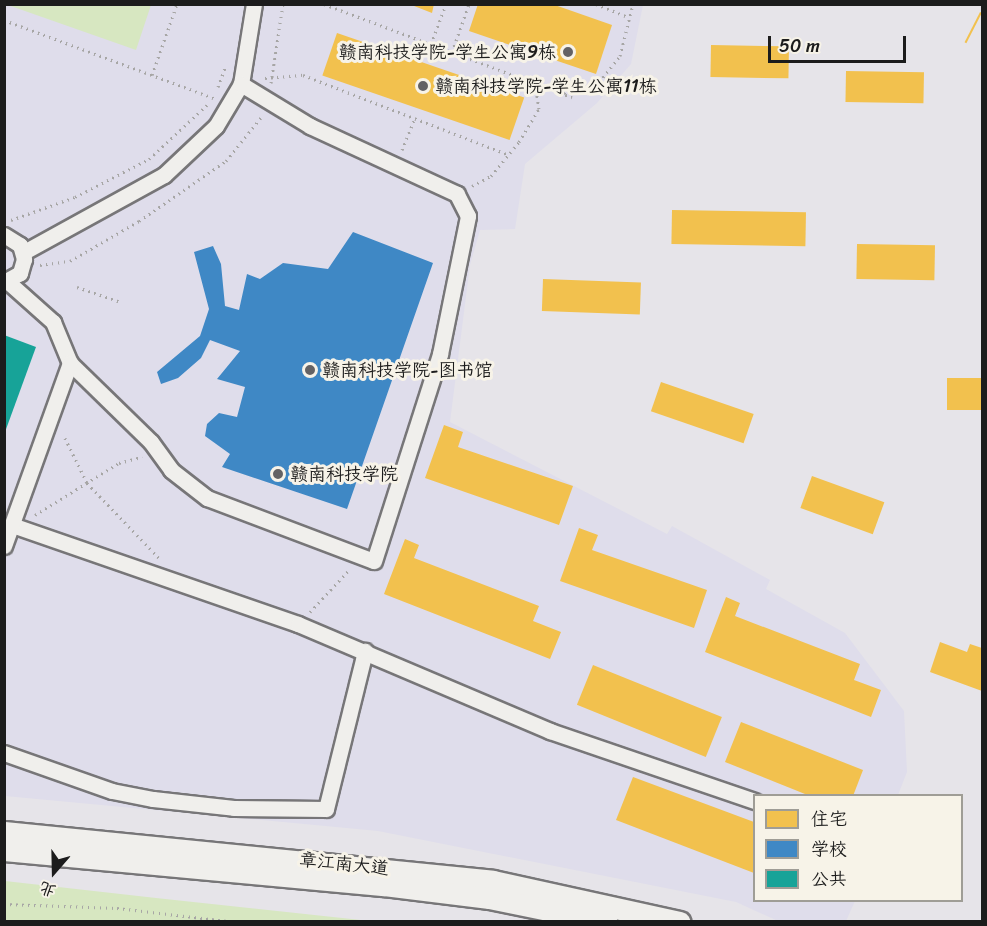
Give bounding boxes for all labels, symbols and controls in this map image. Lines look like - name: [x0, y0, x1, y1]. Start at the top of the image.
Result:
- scale bar: [771, 24, 909, 62]
- text: 50 m: [779, 30, 820, 62]
- place label: 赣南科技学院-学生公寓9栋: [339, 41, 556, 63]
- marker: 赣南科技学院-学生公寓9栋: [561, 45, 575, 59]
- place label: 赣南科技学院-学生公寓11栋: [435, 75, 657, 97]
- marker: 赣南科技学院-学生公寓11栋: [416, 79, 430, 93]
- place label: 赣南科技学院-图书馆: [322, 359, 492, 381]
- marker: 赣南科技学院-图书馆: [303, 363, 317, 377]
- place label: 赣南科技学院: [290, 463, 398, 485]
- marker: 赣南科技学院: [271, 467, 285, 481]
- legend: [753, 794, 963, 902]
- text: 住宅: [811, 803, 847, 835]
- text: 学校: [811, 833, 847, 865]
- north arrow: [24, 842, 84, 902]
- street label: 章江南大道: [298, 849, 390, 879]
- text: 公共: [811, 863, 847, 895]
- text: 北: [35, 873, 60, 906]

